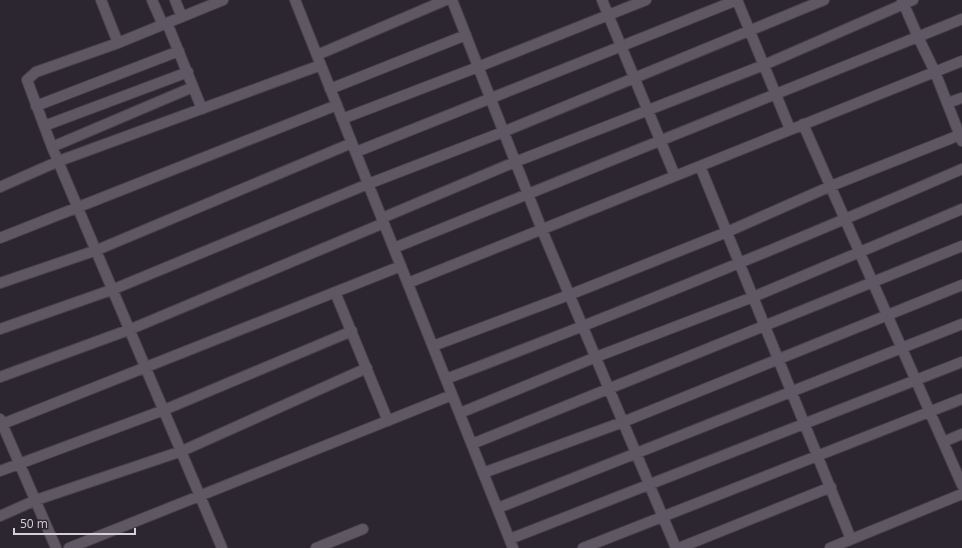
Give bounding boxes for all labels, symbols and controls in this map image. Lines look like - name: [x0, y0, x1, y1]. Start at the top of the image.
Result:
- scale bar: [14, 510, 135, 536]
- text: 50 m: [20, 515, 48, 532]

